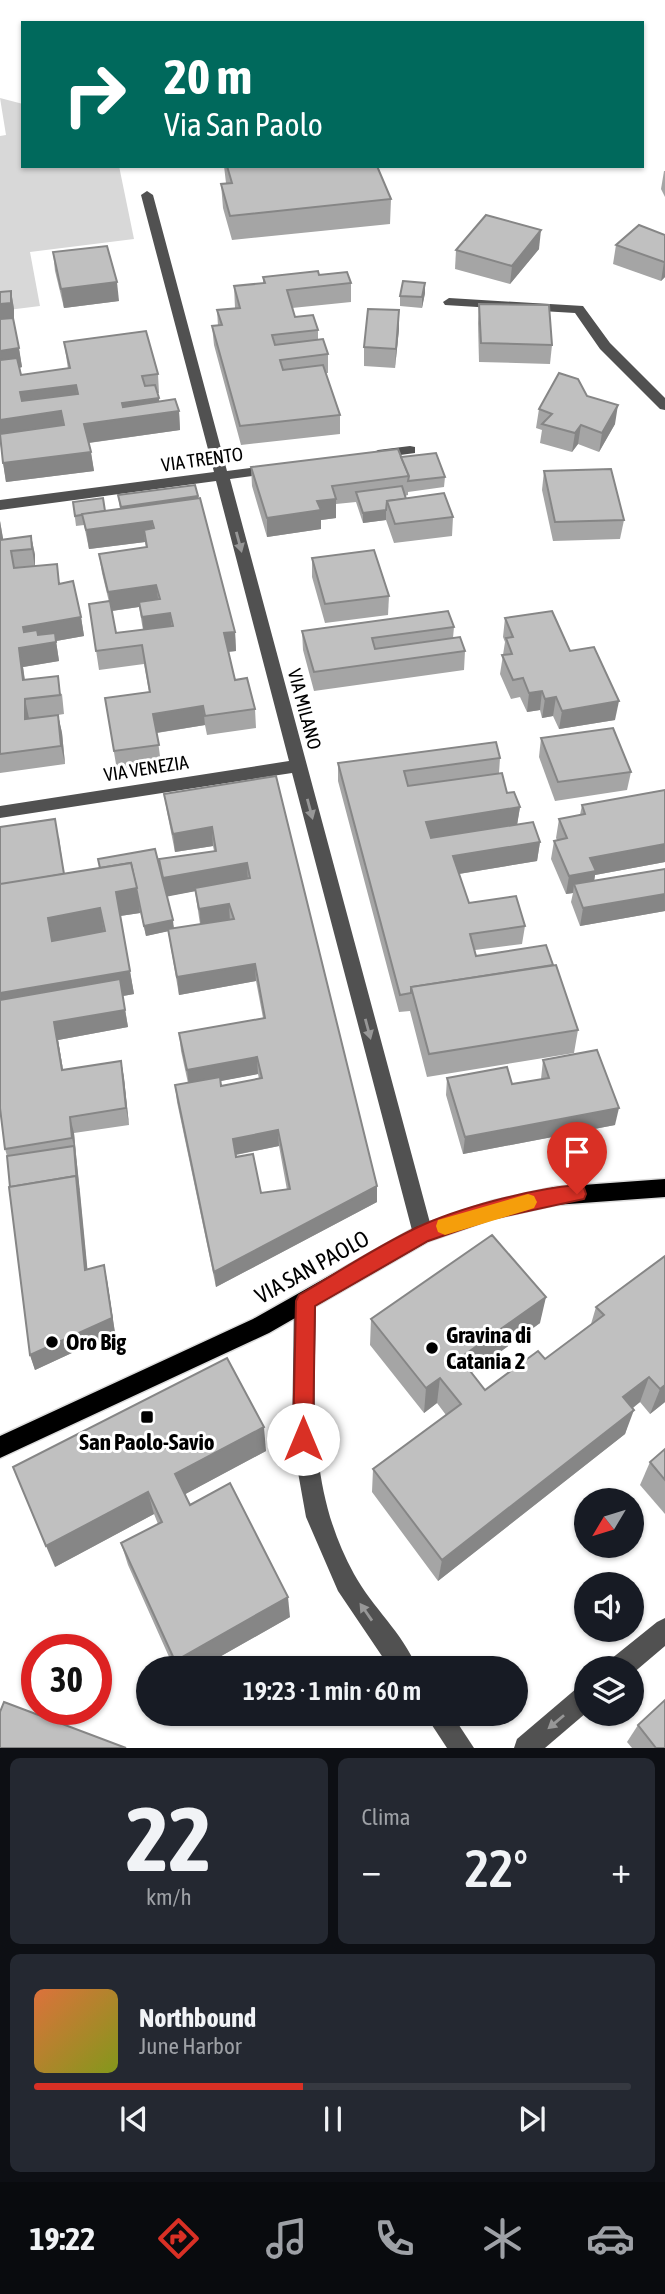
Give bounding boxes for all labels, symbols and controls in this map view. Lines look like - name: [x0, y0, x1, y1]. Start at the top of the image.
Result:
- text: 20 m: [164, 48, 252, 104]
- icon: right: [49, 49, 140, 140]
- text: Via San Paolo: [164, 106, 323, 143]
- street label: VIA TRENTO: [160, 442, 244, 476]
- one-way arrow: [234, 531, 245, 553]
- street label: VIA MILANO: [284, 666, 326, 752]
- street label: VIA VENEZIA: [102, 750, 191, 786]
- one-way arrow: [305, 798, 316, 820]
- one-way arrow: [364, 1019, 374, 1040]
- pin: [547, 1122, 607, 1194]
- icon: arrive: [558, 1133, 596, 1171]
- street label: VIA SAN PAOLO: [251, 1225, 373, 1309]
- place label: Gravina di Catania 2: [446, 1322, 531, 1374]
- place label: Oro Big: [66, 1329, 126, 1355]
- marker: Oro Big: [44, 1334, 60, 1350]
- marker: Gravina di Catania 2: [424, 1340, 440, 1356]
- position arrow: [266, 1402, 340, 1476]
- marker: San Paolo-Savio: [139, 1409, 155, 1425]
- place label: San Paolo-Savio: [79, 1429, 215, 1455]
- north arrow: [574, 1488, 644, 1558]
- map controls: [574, 1488, 644, 1726]
- button: sound: [574, 1572, 644, 1642]
- one-way arrow: [359, 1603, 373, 1621]
- speed limit sign: 30: [21, 1634, 112, 1725]
- button: layers: [574, 1656, 644, 1726]
- text: 19:23 · 1 min · 60 m: [243, 1676, 421, 1706]
- one-way arrow: [547, 1714, 565, 1730]
- text: 22: [126, 1786, 212, 1890]
- text: Clima: [362, 1804, 411, 1830]
- text: 22°: [465, 1838, 528, 1898]
- text: −: [362, 1848, 381, 1891]
- text: +: [611, 1848, 631, 1891]
- text: km/h: [146, 1884, 192, 1910]
- text: Northbound: [139, 2003, 256, 2033]
- text: June Harbor: [139, 2033, 242, 2059]
- icon: previous: [115, 2100, 153, 2138]
- icon: pause: [314, 2100, 352, 2138]
- icon: next: [513, 2100, 551, 2138]
- icon: directions: [154, 2214, 203, 2263]
- icon: music: [262, 2214, 311, 2263]
- icon: phone: [370, 2214, 419, 2263]
- icon: climate: [478, 2214, 527, 2263]
- icon: car: [586, 2214, 635, 2263]
- text: 19:22: [30, 2220, 95, 2257]

